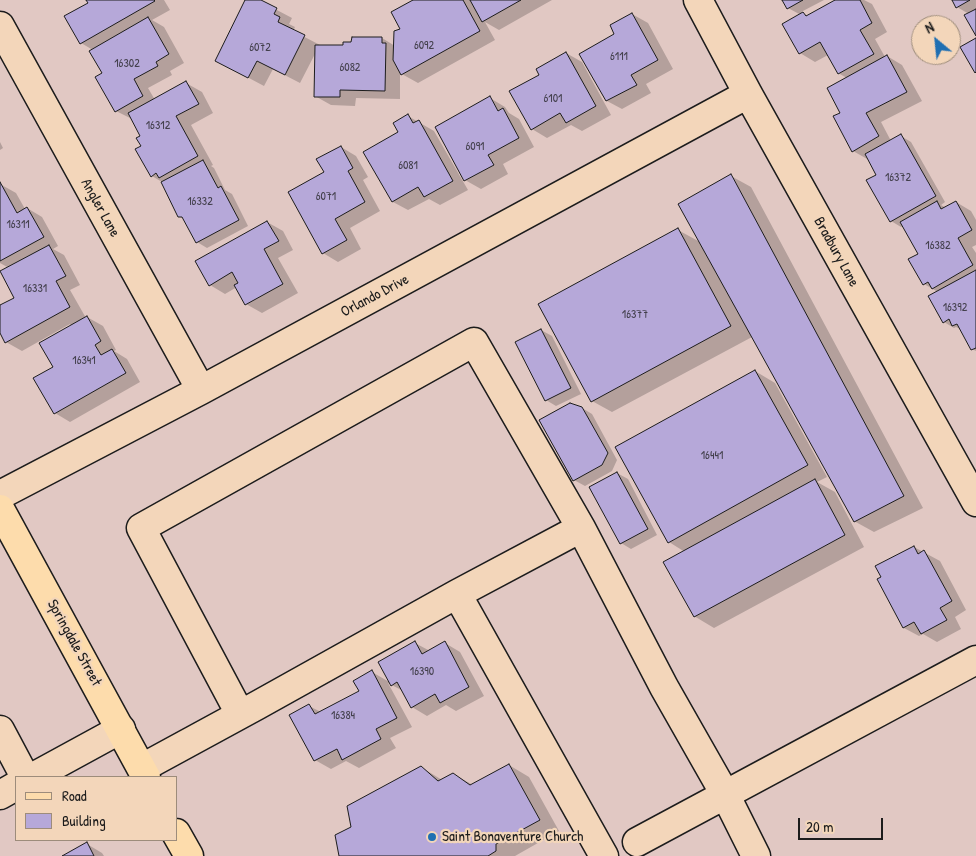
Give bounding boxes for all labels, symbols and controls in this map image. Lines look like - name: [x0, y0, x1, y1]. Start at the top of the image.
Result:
- north arrow: [911, 15, 961, 65]
- text: N: [921, 17, 937, 37]
- house number: 6092: [414, 39, 434, 53]
- house number: 6072: [249, 41, 271, 55]
- house number: 6111: [610, 50, 628, 64]
- house number: 16302: [114, 57, 140, 71]
- house number: 6082: [340, 61, 360, 75]
- house number: 6101: [544, 92, 562, 106]
- house number: 16312: [146, 119, 170, 133]
- house number: 6091: [466, 140, 484, 154]
- house number: 6081: [398, 159, 418, 173]
- house number: 16372: [885, 171, 911, 185]
- street label: Angler Lane: [77, 176, 123, 240]
- house number: 6071: [316, 190, 336, 204]
- house number: 16332: [187, 195, 213, 209]
- street label: Bradbury Lane: [809, 214, 863, 290]
- house number: 16311: [6, 218, 30, 232]
- house number: 16382: [925, 239, 951, 253]
- street label: Orlando Drive: [338, 271, 412, 321]
- house number: 16331: [23, 282, 47, 296]
- house number: 16392: [943, 301, 967, 315]
- house number: 16377: [622, 308, 648, 322]
- house number: 16341: [72, 354, 96, 368]
- house number: 16441: [701, 449, 723, 463]
- street label: Springdale Street: [43, 597, 105, 689]
- house number: 16390: [410, 665, 434, 679]
- house number: 16384: [331, 709, 355, 723]
- legend: [15, 776, 178, 841]
- text: Road: [62, 785, 87, 806]
- scale bar: [801, 808, 886, 840]
- text: Building: [62, 810, 106, 831]
- text: 20 m: [806, 816, 833, 837]
- place label: Saint Bonaventure Church: [442, 828, 583, 846]
- marker: Saint Bonaventure Church: [426, 831, 438, 843]

